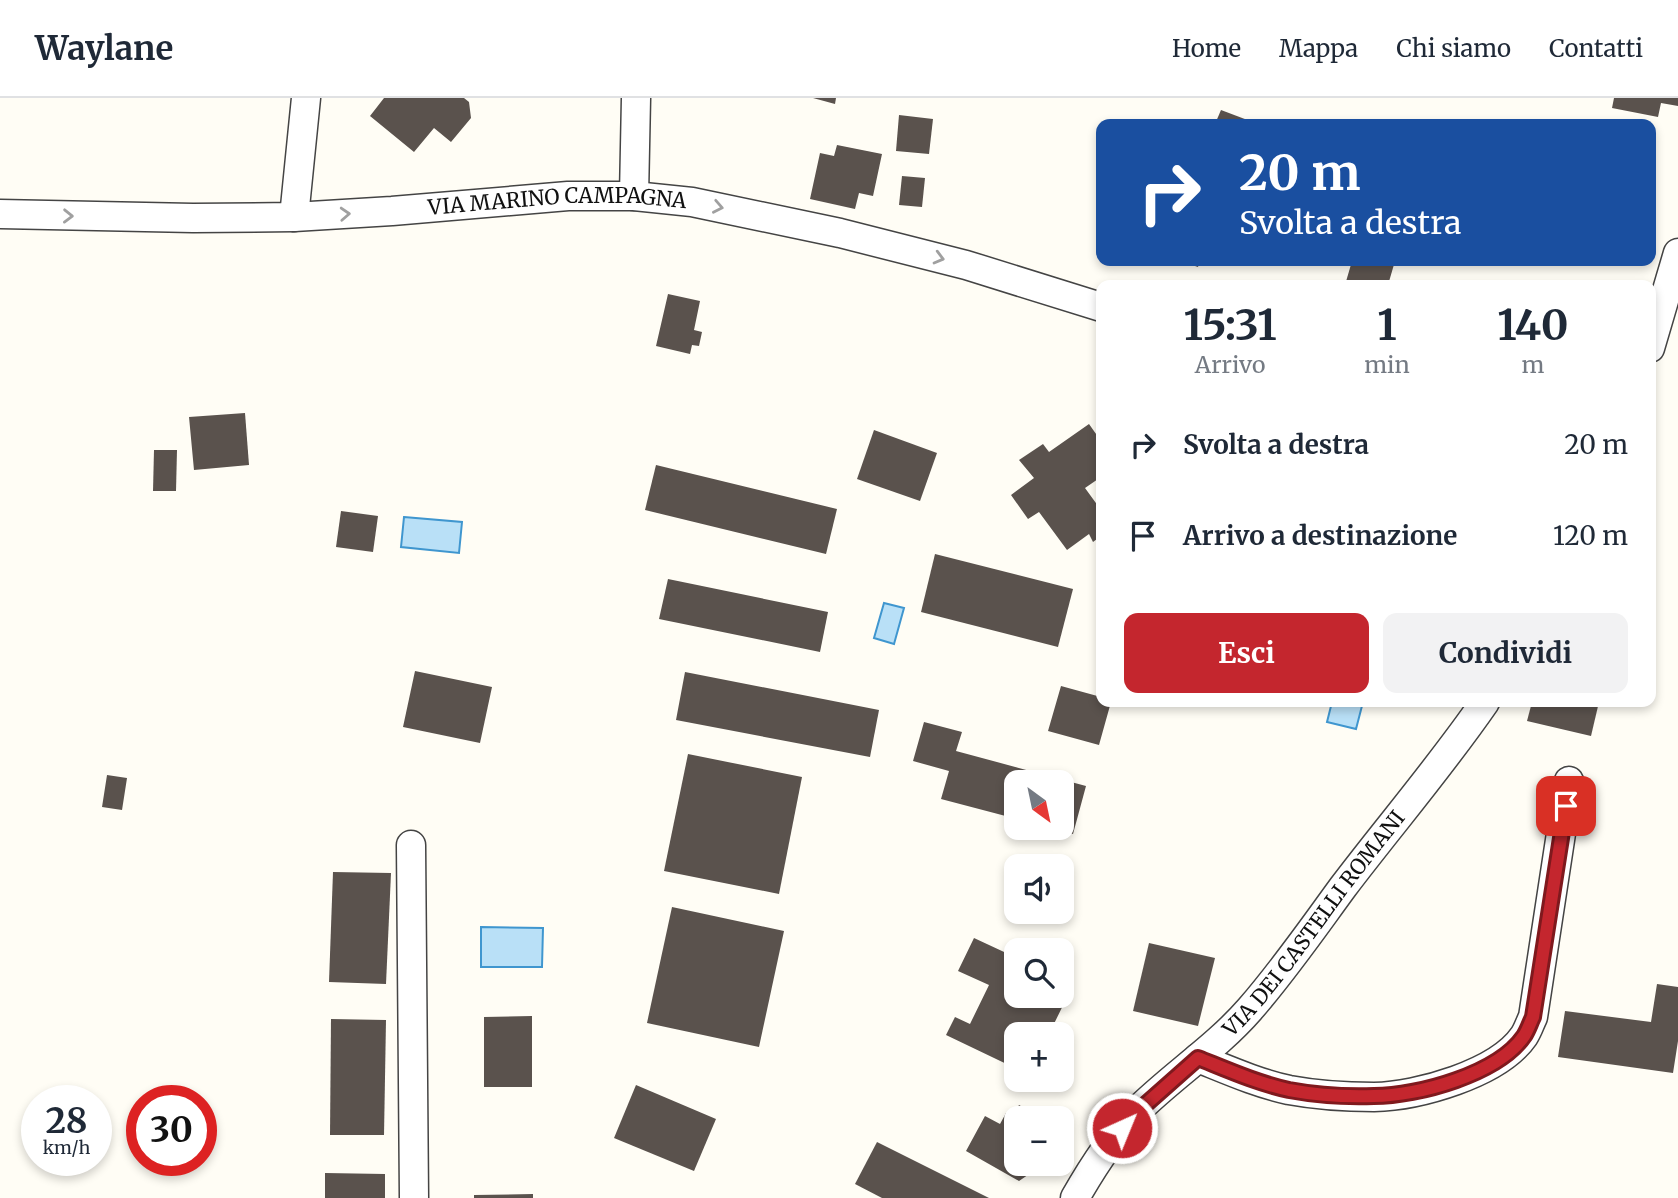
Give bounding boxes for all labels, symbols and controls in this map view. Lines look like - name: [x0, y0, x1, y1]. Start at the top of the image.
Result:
- text: Waylane: [35, 28, 173, 69]
- text: Home: [1172, 33, 1241, 64]
- text: Mappa: [1279, 33, 1358, 64]
- text: Chi siamo: [1396, 33, 1511, 64]
- text: Contatti: [1549, 33, 1643, 64]
- text: 20 m: [1239, 142, 1360, 203]
- icon: right: [1124, 147, 1215, 238]
- street label: VIA MARINO CAMPAGNA: [426, 182, 688, 221]
- one-way arrow: [712, 199, 723, 214]
- text: Svolta a destra: [1239, 203, 1461, 243]
- one-way arrow: [339, 207, 350, 222]
- one-way arrow: [63, 208, 74, 223]
- one-way arrow: [933, 250, 945, 264]
- text: 15:31: [1184, 299, 1277, 351]
- text: 1: [1377, 299, 1397, 351]
- text: 140: [1497, 299, 1568, 351]
- text: Arrivo: [1195, 350, 1265, 379]
- text: min: [1364, 350, 1410, 379]
- text: m: [1521, 350, 1544, 379]
- icon: right: [1124, 426, 1162, 464]
- text: Svolta a destra: [1183, 428, 1369, 461]
- text: 20 m: [1564, 428, 1628, 461]
- icon: arrive: [1124, 517, 1162, 555]
- text: Arrivo a destinazione: [1183, 519, 1457, 552]
- text: 120 m: [1553, 519, 1628, 552]
- button: Esci: [1124, 613, 1369, 693]
- button: Condividi: [1383, 613, 1628, 693]
- north arrow: [1004, 770, 1074, 840]
- map controls: [1004, 770, 1074, 1176]
- pin: [1536, 776, 1596, 836]
- icon: arrive: [1547, 787, 1585, 825]
- street label: VIA DEI CASTELLI ROMANI: [1216, 805, 1411, 1043]
- button: sound: [1004, 854, 1074, 924]
- button: search: [1004, 938, 1074, 1008]
- button: +: [1004, 1022, 1074, 1092]
- speed limit sign: 30: [126, 1085, 217, 1176]
- position arrow: [1085, 1091, 1159, 1165]
- text: 28: [45, 1099, 88, 1143]
- button: −: [1004, 1106, 1074, 1176]
- text: km/h: [43, 1136, 90, 1159]

